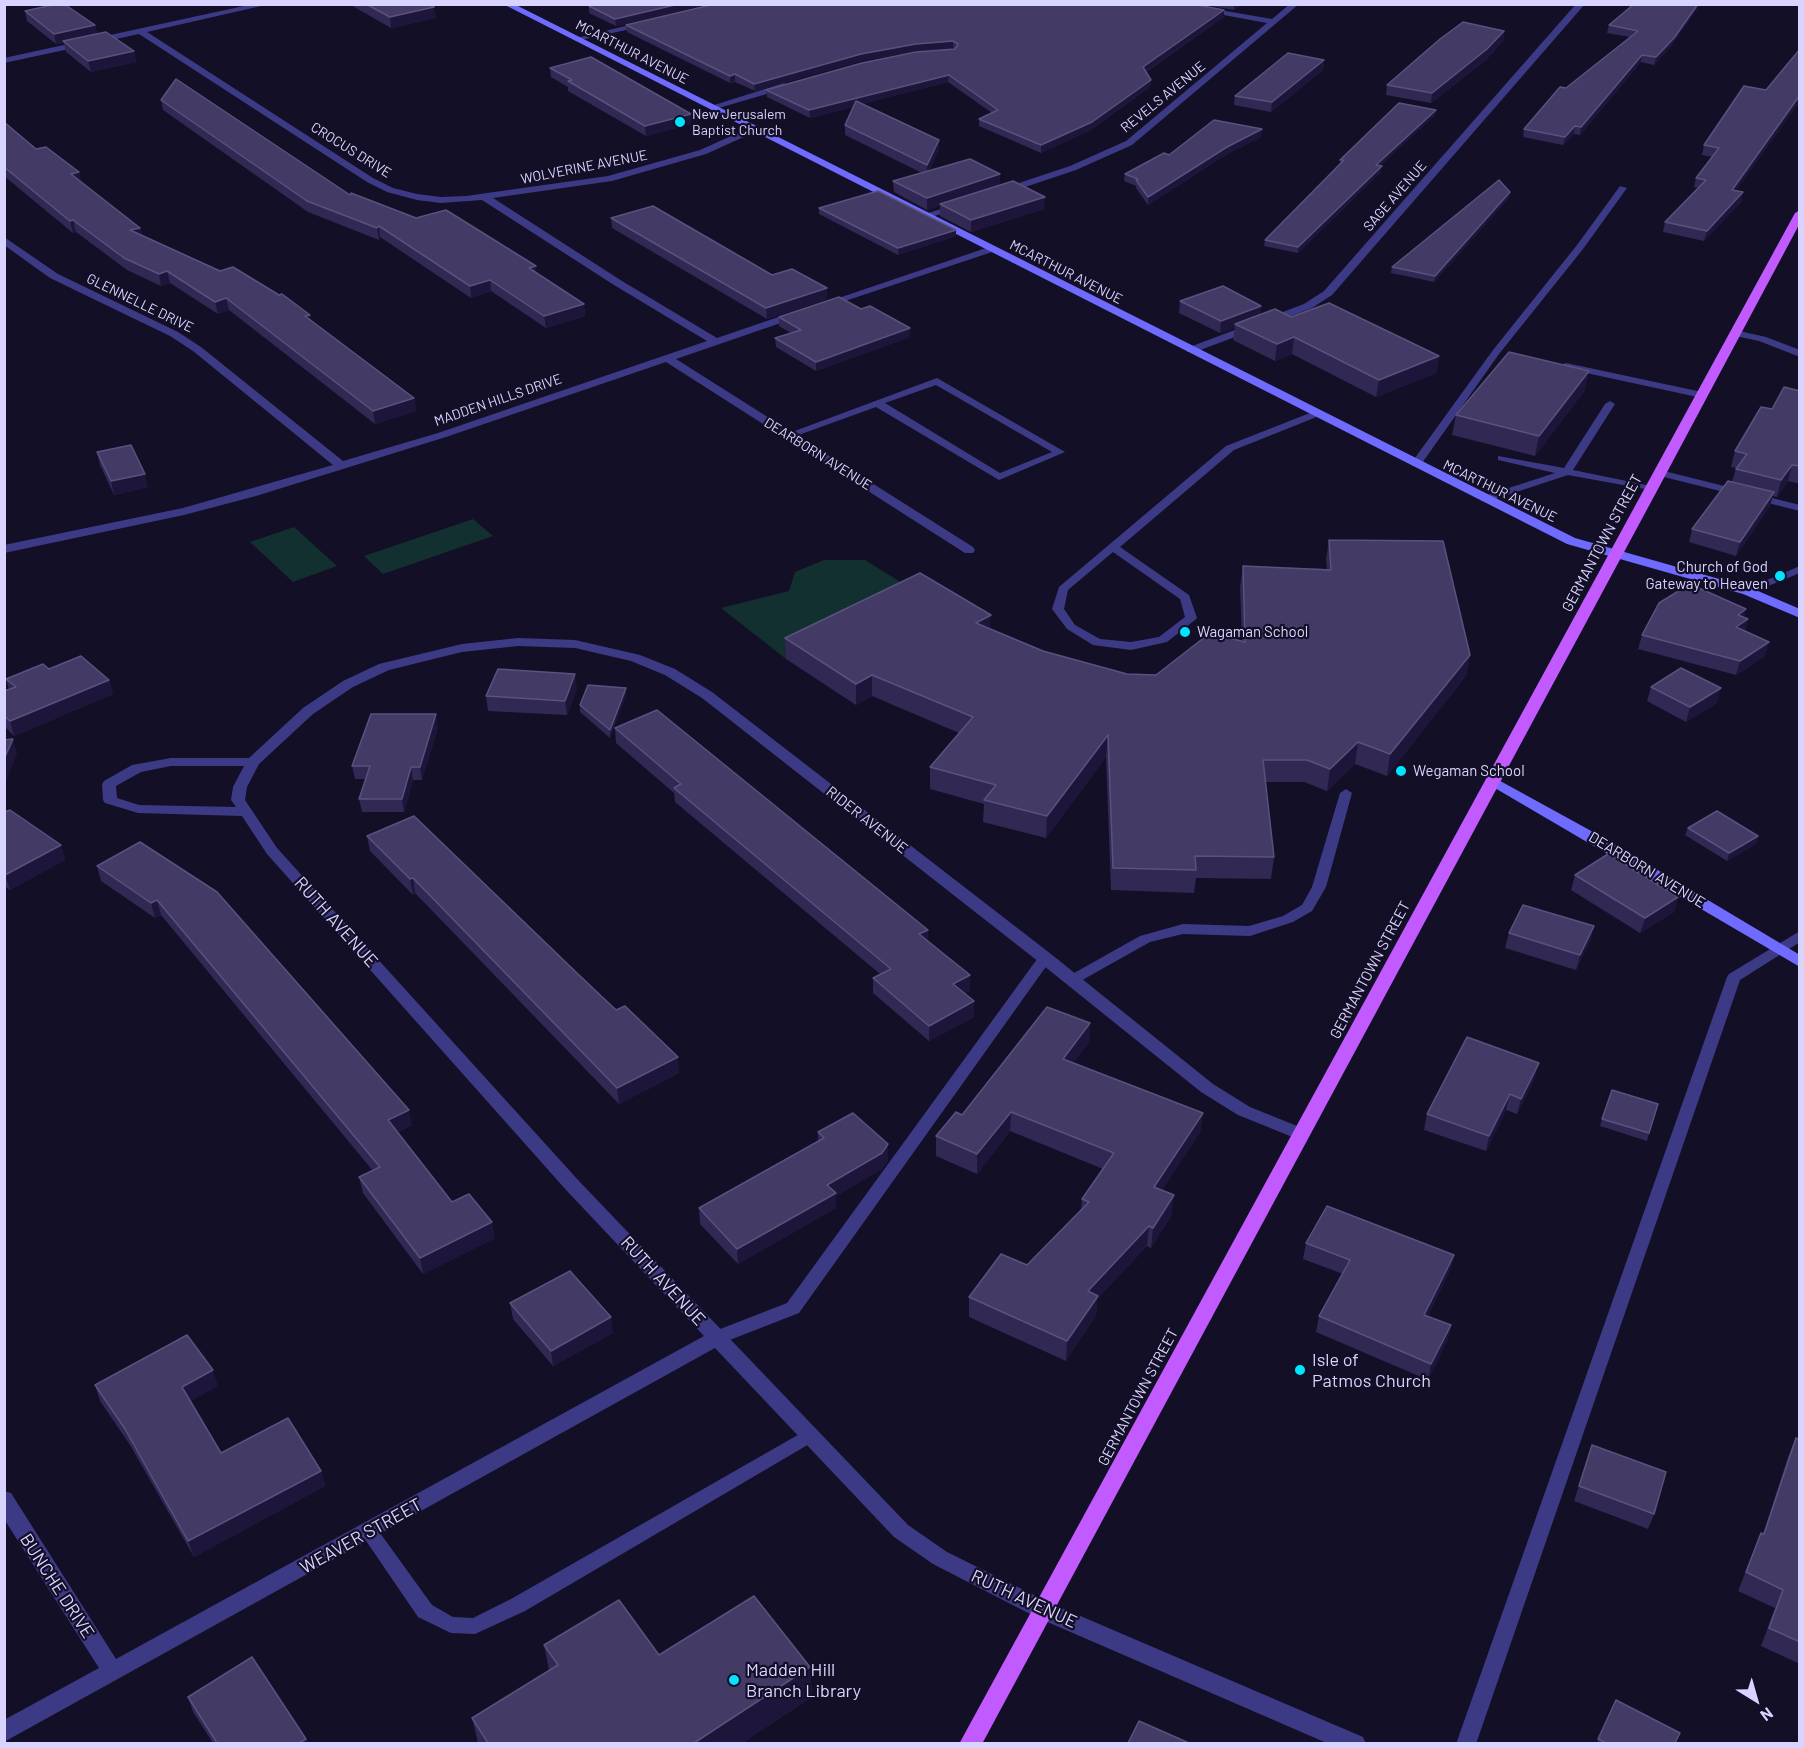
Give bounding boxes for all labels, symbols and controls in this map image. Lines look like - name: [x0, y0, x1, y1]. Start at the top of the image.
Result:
- street label: MCARTHUR AVENUE: [573, 16, 691, 88]
- street label: REVELS AVENUE: [1117, 58, 1209, 136]
- place label: New Jerusalem Baptist Church: [692, 106, 786, 138]
- marker: New Jerusalem Baptist Church: [673, 115, 687, 129]
- street label: CROCUS DRIVE: [308, 119, 394, 181]
- street label: WOLVERINE AVENUE: [519, 146, 649, 188]
- street label: SAGE AVENUE: [1360, 157, 1430, 235]
- street label: MCARTHUR AVENUE: [1007, 236, 1125, 308]
- street label: GLENNELLE DRIVE: [84, 270, 196, 336]
- street label: MADDEN HILLS DRIVE: [432, 370, 564, 430]
- street label: DEARBORN AVENUE: [761, 414, 875, 494]
- street label: MCARTHUR AVENUE: [1440, 456, 1560, 526]
- street label: GERMANTOWN STREET: [1558, 471, 1646, 615]
- place label: Church of God Gateway to Heaven: [1645, 558, 1768, 593]
- marker: Church of God Gateway to Heaven: [1773, 569, 1787, 583]
- place label: Wagaman School: [1197, 623, 1308, 641]
- marker: Wagaman School: [1178, 625, 1192, 639]
- place label: Wegaman School: [1413, 762, 1525, 780]
- marker: Wegaman School: [1394, 764, 1408, 778]
- street label: RIDER AVENUE: [823, 783, 911, 857]
- street label: DEARBORN AVENUE: [1586, 828, 1708, 912]
- street label: RUTH AVENUE: [290, 872, 382, 972]
- street label: GERMANTOWN STREET: [1326, 898, 1414, 1042]
- street label: RUTH AVENUE: [616, 1232, 710, 1330]
- street label: GERMANTOWN STREET: [1094, 1325, 1182, 1469]
- place label: Isle of Patmos Church: [1312, 1349, 1431, 1392]
- marker: Isle of Patmos Church: [1293, 1363, 1307, 1377]
- street label: WEAVER STREET: [296, 1494, 426, 1578]
- street label: BUNCHE DRIVE: [15, 1530, 99, 1642]
- street label: RUTH AVENUE: [968, 1565, 1080, 1633]
- place label: Madden Hill Branch Library: [746, 1659, 861, 1702]
- north arrow: [1726, 1670, 1786, 1730]
- marker: Madden Hill Branch Library: [727, 1673, 741, 1687]
- text: N: [1757, 1704, 1777, 1726]

